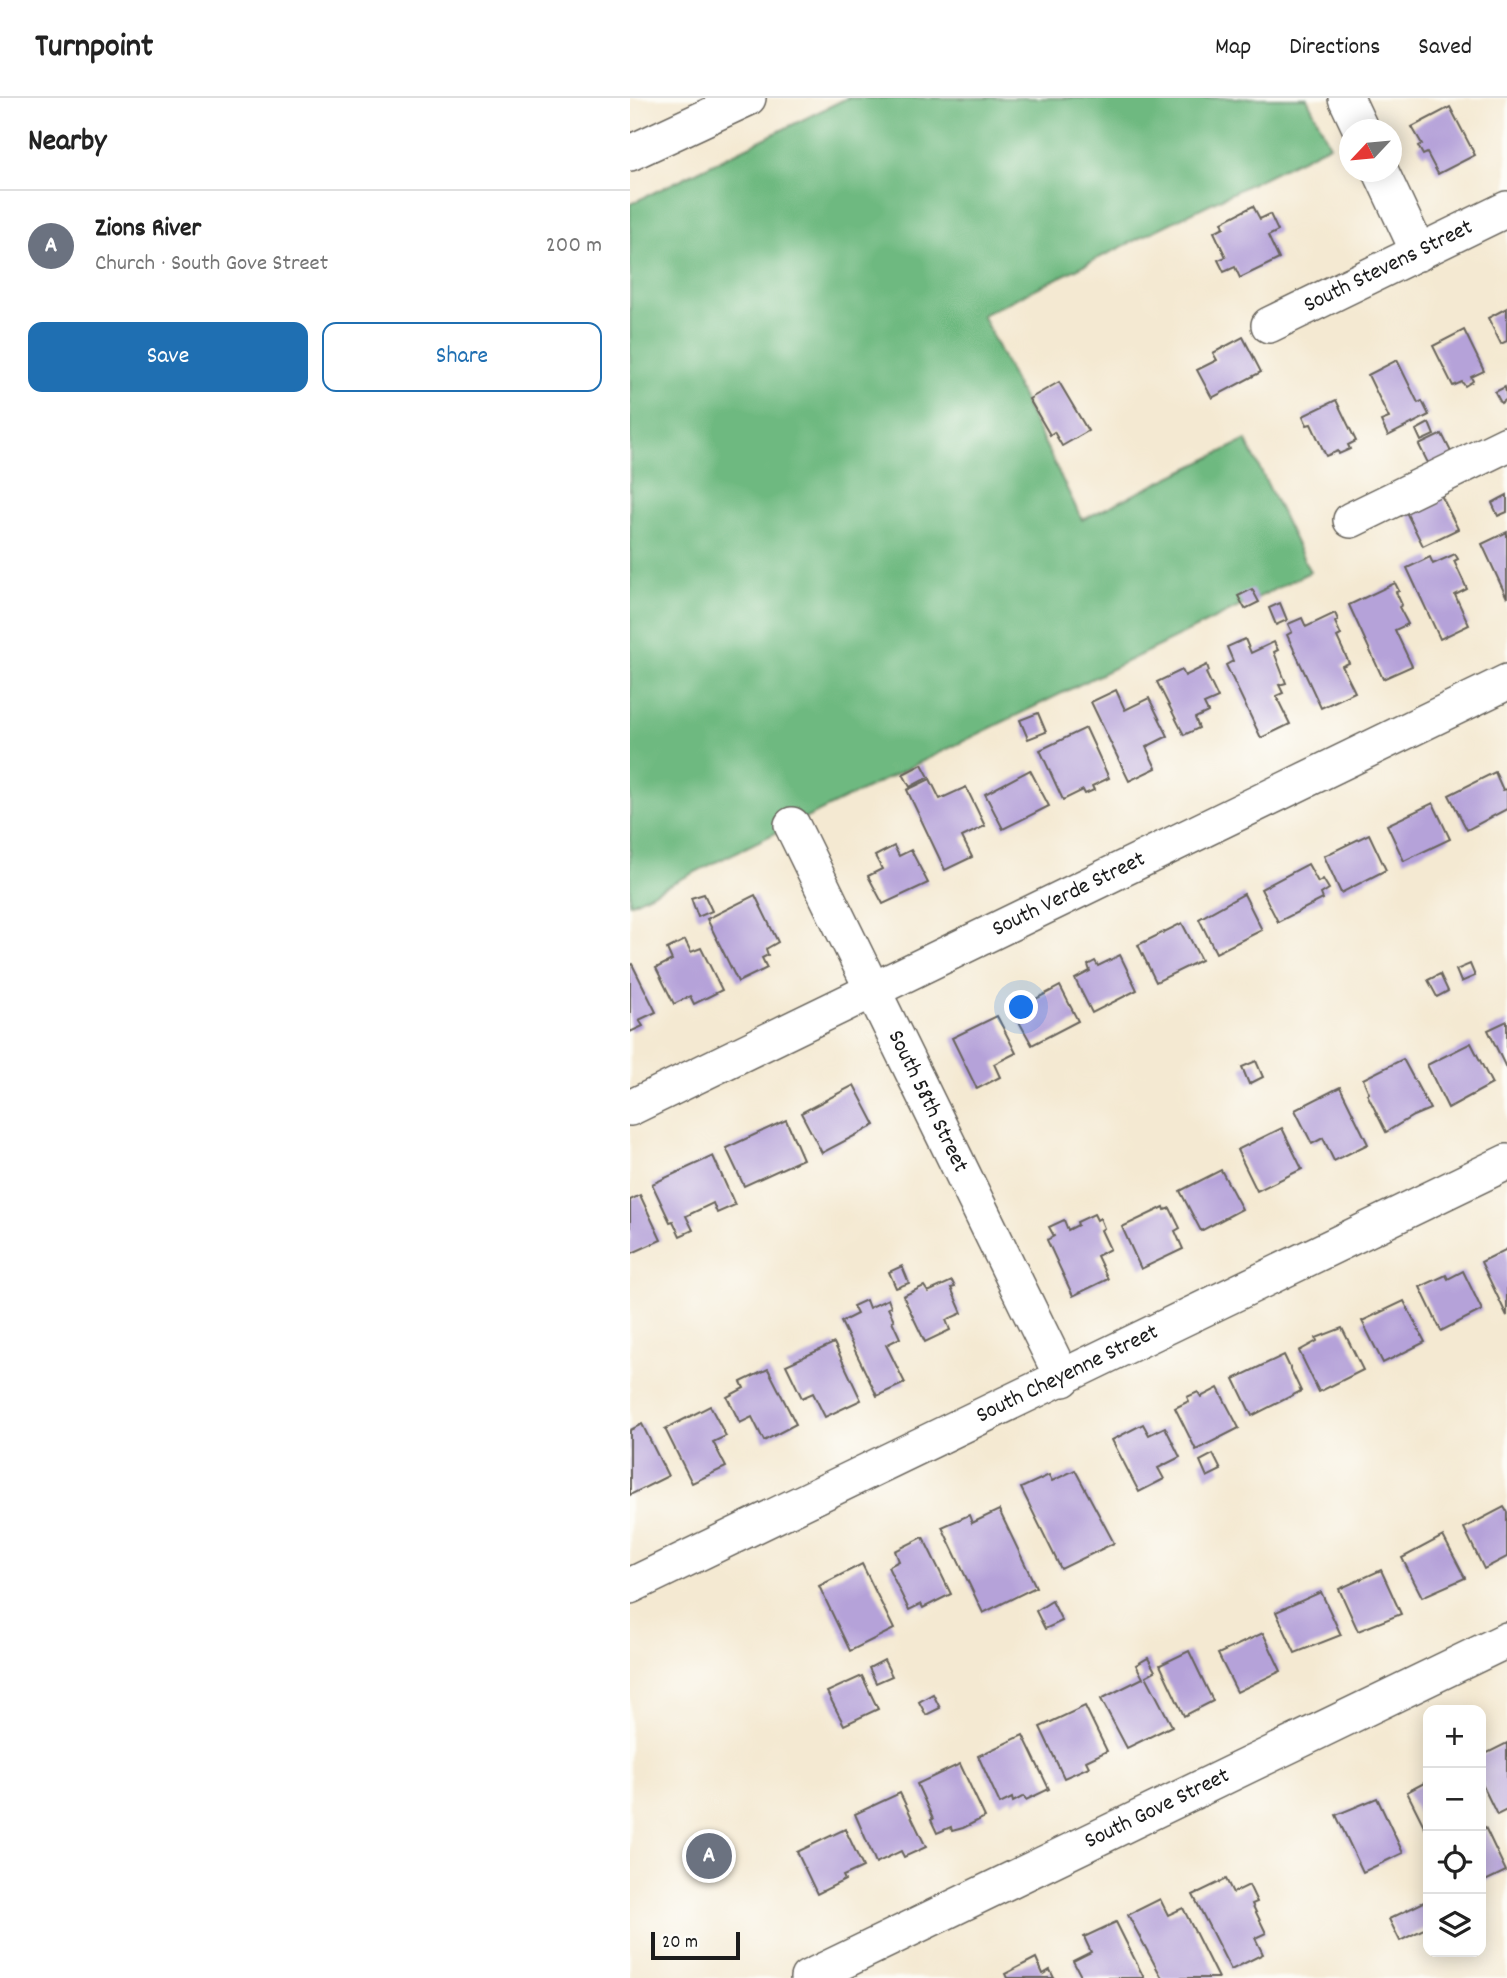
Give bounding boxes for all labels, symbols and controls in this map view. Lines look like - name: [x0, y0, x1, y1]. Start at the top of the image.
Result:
- text: Turnpoint: [35, 25, 153, 72]
- text: Map: [1215, 31, 1251, 65]
- text: Directions: [1289, 31, 1380, 65]
- text: Saved: [1418, 31, 1472, 65]
- north arrow: [1339, 119, 1402, 182]
- text: Nearby: [28, 122, 106, 165]
- text: Zions River: [95, 211, 201, 248]
- street label: South Stevens Street: [1298, 211, 1479, 322]
- text: A: [45, 230, 57, 263]
- text: 200 m: [546, 230, 602, 263]
- text: Church · South Gove Street: [95, 248, 328, 281]
- button: Save: [28, 322, 308, 392]
- button: Share: [322, 322, 602, 392]
- street label: South Verde Street: [987, 844, 1151, 946]
- your location: [1004, 990, 1038, 1024]
- street label: South 58th Street: [879, 1025, 976, 1178]
- street label: South Cheyenne Street: [971, 1316, 1164, 1433]
- map controls: [1423, 1705, 1486, 1957]
- button: +: [1423, 1705, 1486, 1768]
- street label: South Gove Street: [1079, 1760, 1235, 1858]
- button: −: [1423, 1768, 1486, 1831]
- pin: A: [686, 1830, 732, 1882]
- button: locate: [1423, 1831, 1486, 1894]
- button: layers: [1423, 1894, 1486, 1957]
- scale bar: [651, 1929, 740, 1961]
- text: 20 m: [662, 1930, 698, 1957]

